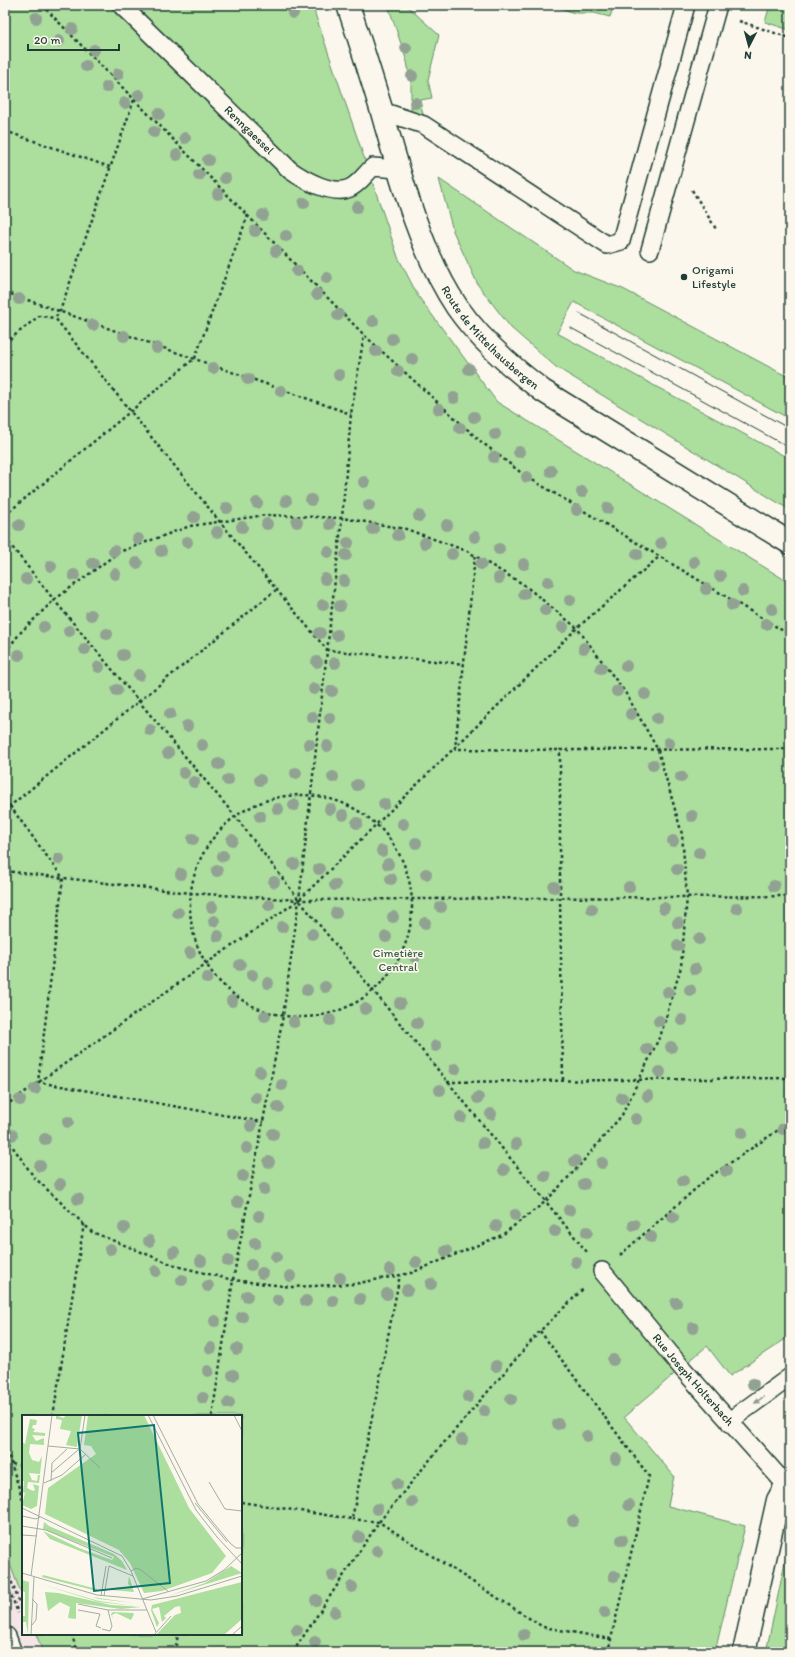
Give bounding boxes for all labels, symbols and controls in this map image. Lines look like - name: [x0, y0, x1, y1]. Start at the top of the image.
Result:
- scale bar: [28, 26, 119, 52]
- north arrow: [729, 26, 769, 66]
- text: 20 m: [34, 33, 61, 47]
- text: N: [744, 49, 752, 62]
- street label: Renngaessel: [221, 103, 277, 158]
- place label: Origami Lifestyle: [692, 263, 736, 291]
- marker: Origami Lifestyle: [679, 272, 689, 282]
- street label: Route de Mittelhausbergen: [438, 283, 542, 393]
- park label: Cimetière Central: [373, 946, 423, 974]
- street label: Rue Joseph Holterbach: [650, 1331, 737, 1429]
- one-way arrow: [754, 1396, 765, 1404]
- inset map: [22, 1415, 242, 1635]

